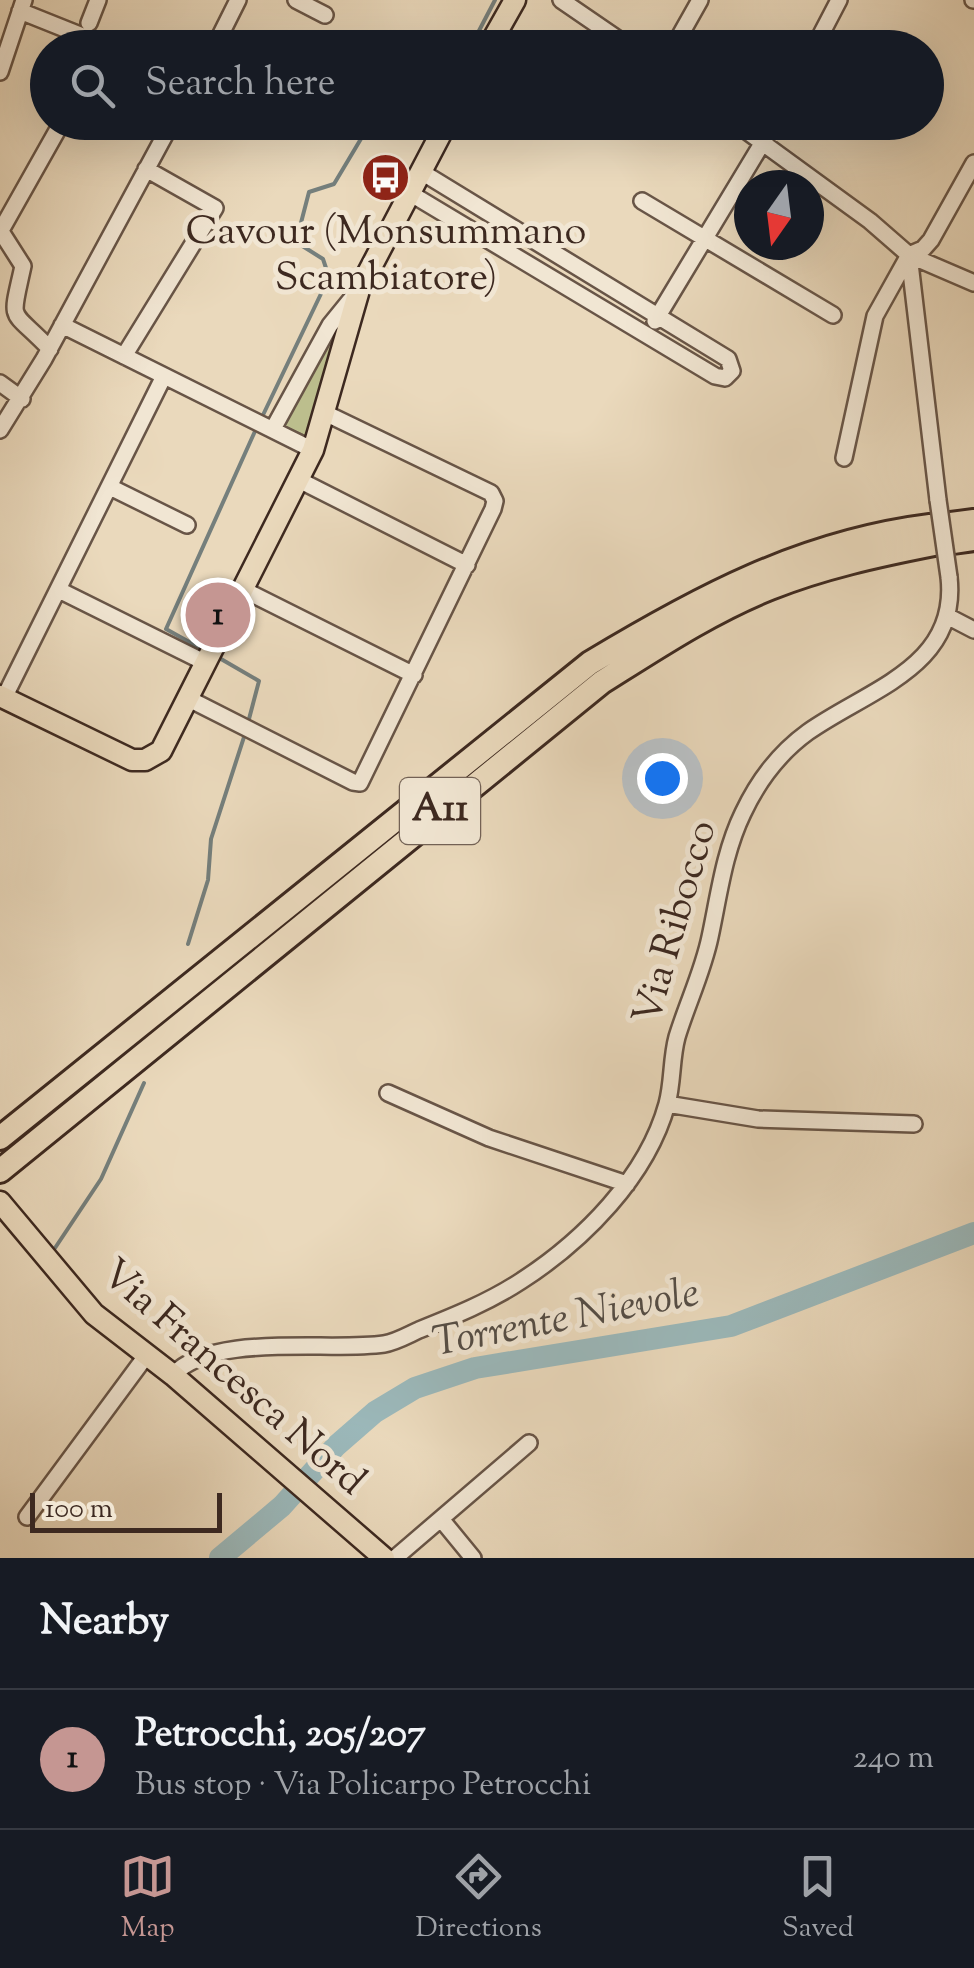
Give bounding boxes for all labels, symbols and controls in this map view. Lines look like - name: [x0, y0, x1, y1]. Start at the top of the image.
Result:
- search box: [30, 30, 944, 140]
- icon: search: [65, 58, 120, 113]
- text: Search here: [145, 58, 336, 112]
- bus stop icon: Cavour (Monsummano Scambiatore): [360, 152, 412, 204]
- north arrow: [734, 170, 824, 260]
- place label: Cavour (Monsummano Scambiatore): [186, 205, 586, 308]
- pin: 1: [186, 578, 250, 652]
- your location: [637, 753, 688, 804]
- road number: A11: [400, 778, 480, 844]
- street label: Via Ribocco: [621, 814, 733, 1032]
- street label: Via Francesca Nord: [87, 1248, 377, 1510]
- water label: Torrente Nievole: [428, 1265, 704, 1375]
- scale bar: [30, 1488, 222, 1532]
- text: 100 m: [45, 1490, 113, 1530]
- text: Nearby: [40, 1593, 169, 1653]
- text: Petrocchi, 205/207: [135, 1709, 426, 1763]
- text: 1: [67, 1736, 78, 1782]
- text: 240 m: [853, 1736, 934, 1782]
- text: Bus stop · Via Policarpo Petrocchi: [135, 1763, 591, 1809]
- tab: Map: [120, 1849, 175, 1949]
- tab: Directions: [415, 1849, 542, 1949]
- tab: Saved: [782, 1849, 854, 1949]

